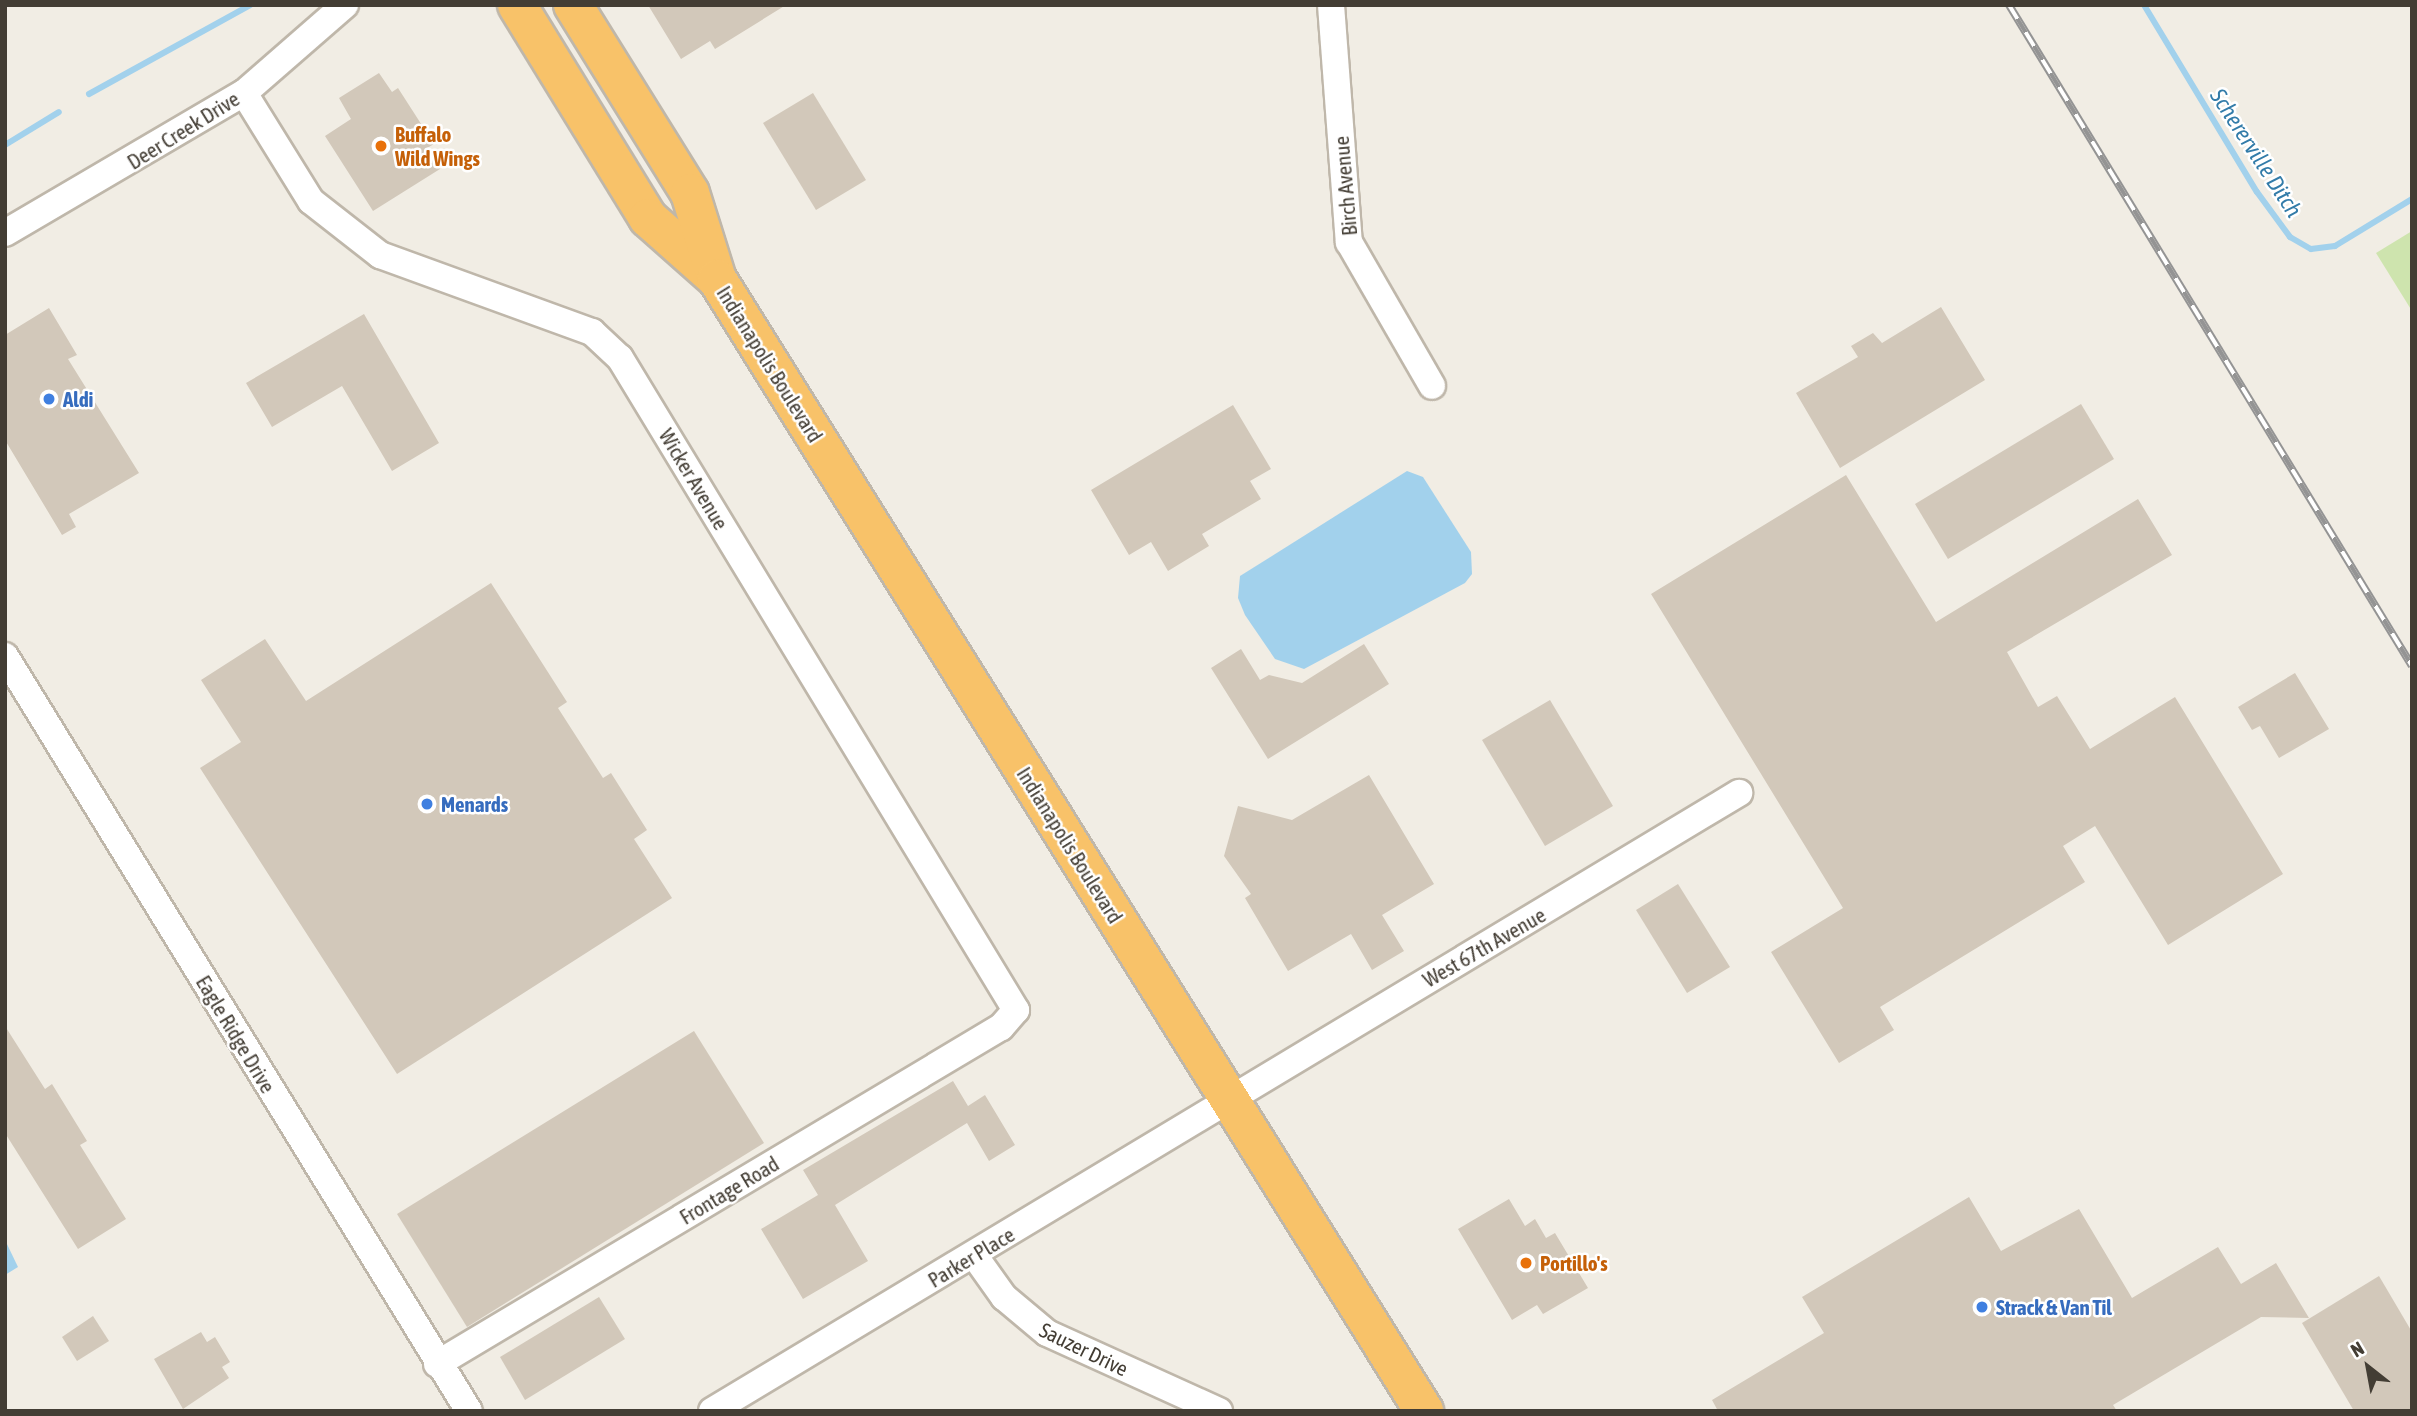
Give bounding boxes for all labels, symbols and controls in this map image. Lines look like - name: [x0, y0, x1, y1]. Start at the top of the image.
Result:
- water label: Schererville Ditch: [2204, 84, 2308, 222]
- street label: Deer Creek Drive: [122, 86, 244, 174]
- place label: Buffalo Wild Wings: [395, 121, 480, 171]
- street label: Birch Avenue: [1328, 135, 1362, 237]
- marker: Buffalo Wild Wings: [373, 138, 389, 154]
- street label: Indianapolis Boulevard: [712, 281, 828, 447]
- place label: Aldi: [63, 386, 93, 412]
- marker: Aldi: [41, 391, 57, 407]
- street label: Wicker Avenue: [654, 424, 734, 534]
- street label: Indianapolis Boulevard: [1012, 762, 1128, 928]
- place label: Menards: [441, 791, 508, 817]
- marker: Menards: [419, 796, 435, 812]
- street label: West 67th Avenue: [1418, 902, 1550, 992]
- street label: Eagle Ridge Drive: [191, 971, 281, 1097]
- street label: Frontage Road: [675, 1151, 783, 1229]
- street label: Parker Place: [923, 1221, 1019, 1293]
- place label: Portillo's: [1540, 1250, 1608, 1276]
- marker: Portillo's: [1518, 1255, 1534, 1271]
- place label: Strack & Van Til: [1996, 1294, 2112, 1320]
- marker: Strack & Van Til: [1974, 1299, 1990, 1315]
- street label: Sauzer Drive: [1036, 1317, 1132, 1381]
- north arrow: [2333, 1332, 2403, 1402]
- text: N: [2347, 1337, 2368, 1361]

